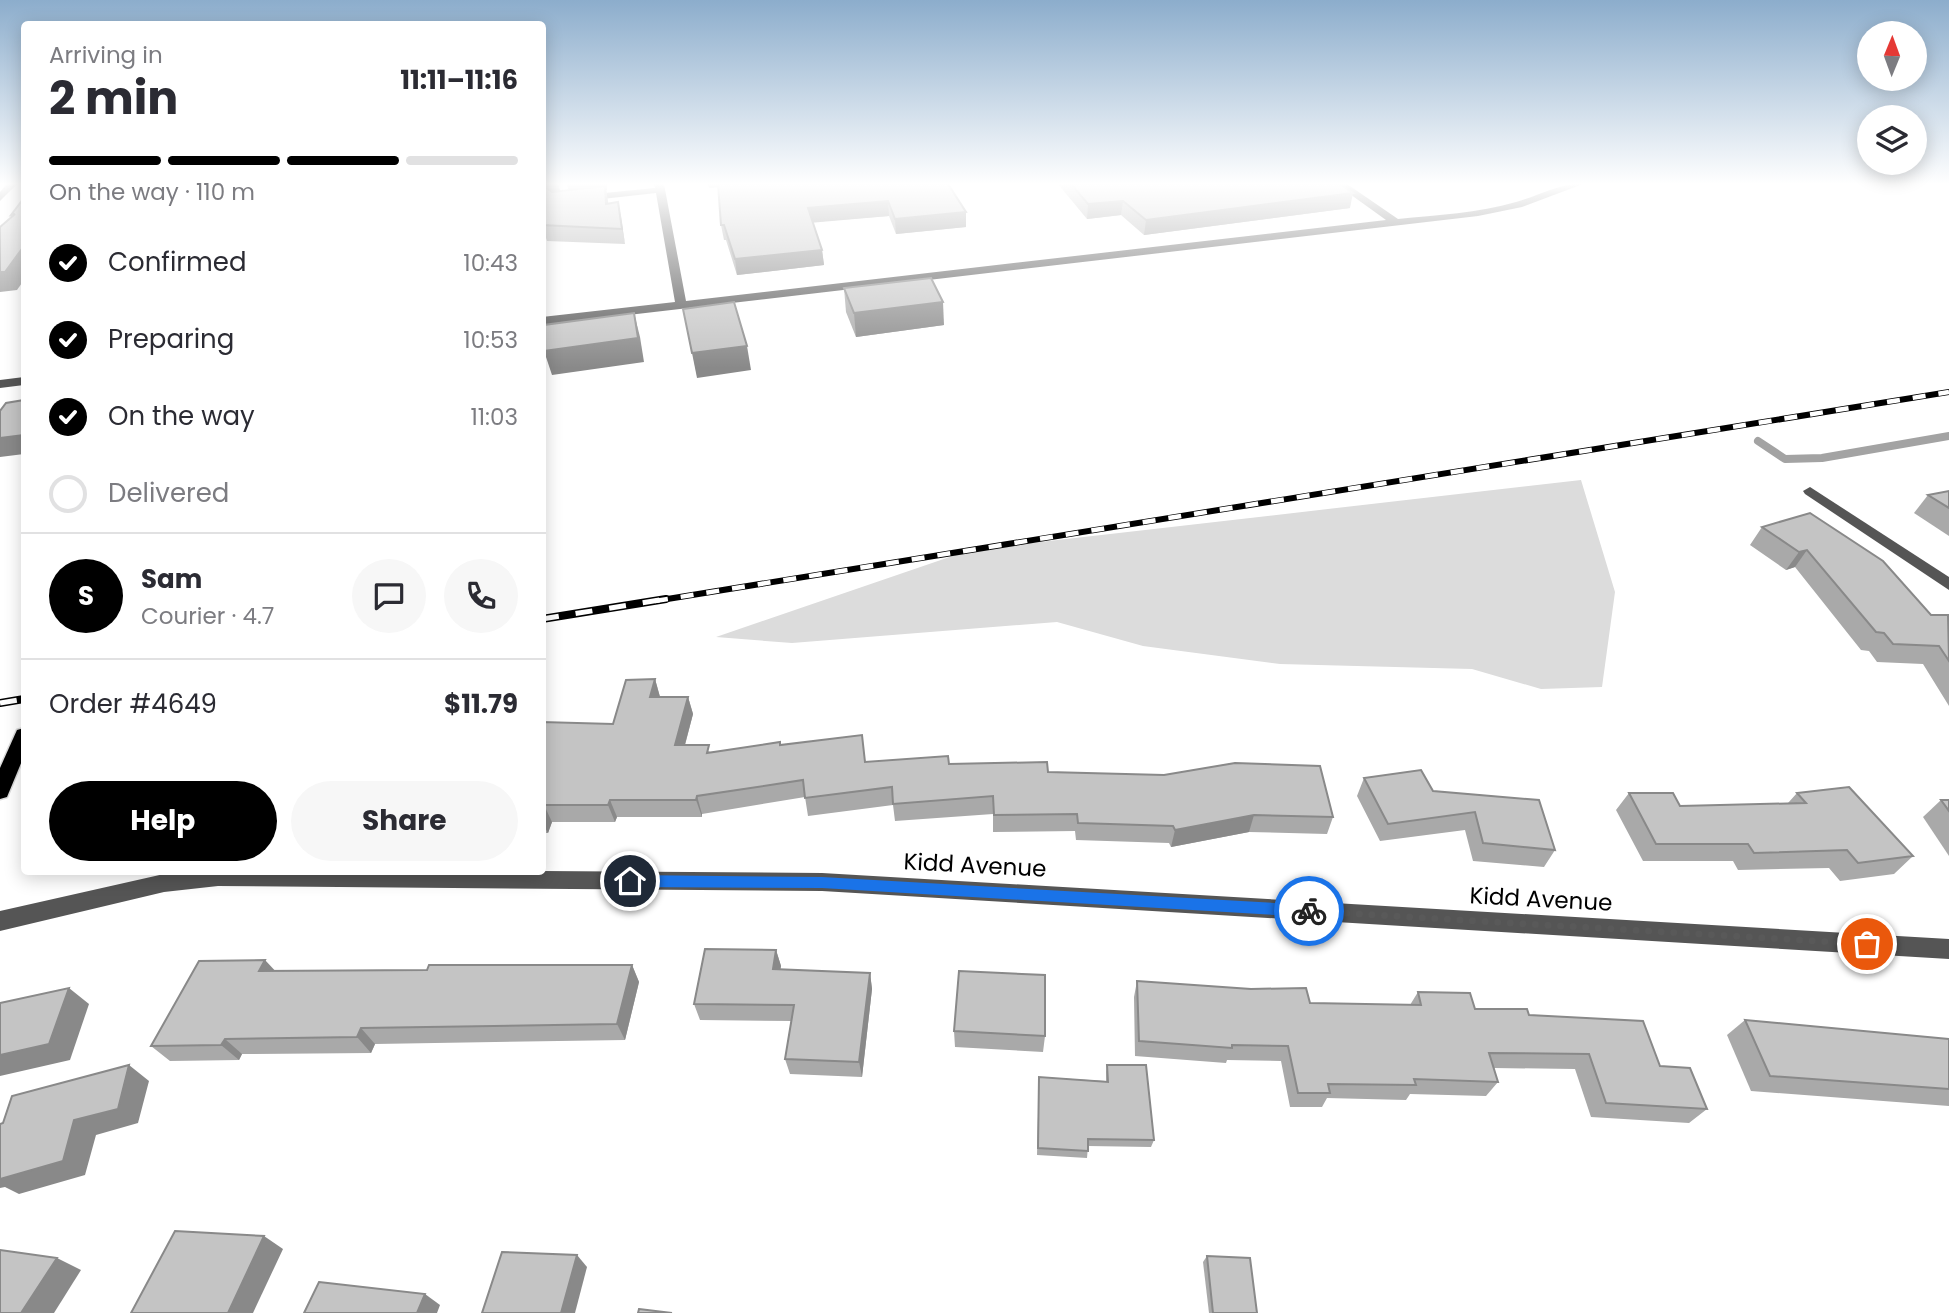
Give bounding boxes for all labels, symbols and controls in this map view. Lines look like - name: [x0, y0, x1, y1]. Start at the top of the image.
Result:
- north arrow: [1857, 21, 1927, 91]
- map controls: [1857, 21, 1927, 175]
- text: Arriving in: [49, 39, 163, 71]
- text: 11:11–11:16: [400, 62, 518, 98]
- text: 2 min: [49, 66, 178, 130]
- button: layers: [1857, 105, 1927, 175]
- text: On the way · 110 m: [49, 176, 255, 208]
- icon: check: [49, 244, 87, 282]
- text: Confirmed: [108, 244, 246, 280]
- text: 10:43: [463, 247, 518, 279]
- icon: check: [49, 321, 87, 359]
- text: Preparing: [108, 321, 234, 357]
- text: 10:53: [463, 324, 518, 356]
- icon: check: [49, 398, 87, 436]
- text: On the way: [108, 398, 255, 434]
- text: 11:03: [470, 401, 518, 433]
- text: Delivered: [108, 475, 229, 511]
- button: chat: [352, 559, 426, 633]
- button: phone: [444, 559, 518, 633]
- text: Sam: [141, 561, 202, 597]
- text: S: [78, 578, 94, 614]
- text: Courier · 4.7: [141, 600, 274, 632]
- text: Order #4649: [49, 686, 217, 722]
- text: $11.79: [444, 686, 518, 722]
- button: Help: [49, 781, 277, 861]
- button: Share: [291, 781, 518, 861]
- street label: Kidd Avenue: [903, 845, 1047, 885]
- pin: [600, 851, 660, 911]
- icon: home: [611, 862, 649, 900]
- courier: [1274, 876, 1344, 946]
- street label: Kidd Avenue: [1469, 879, 1613, 919]
- icon: bike: [1290, 892, 1328, 930]
- pin: [1837, 914, 1897, 974]
- icon: bag: [1848, 925, 1886, 963]

